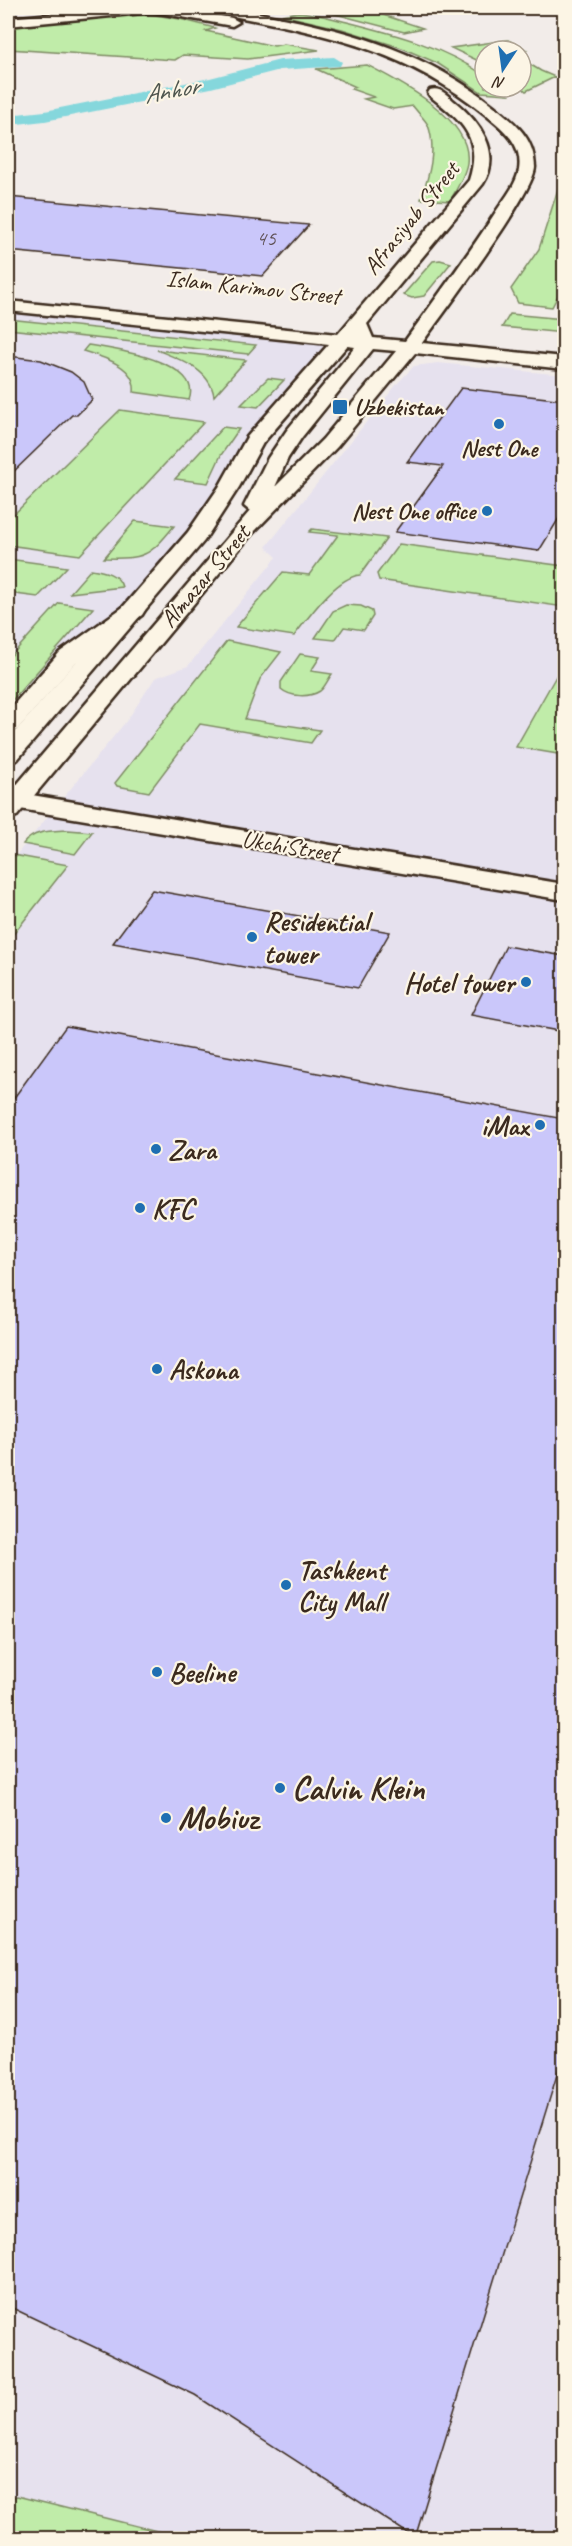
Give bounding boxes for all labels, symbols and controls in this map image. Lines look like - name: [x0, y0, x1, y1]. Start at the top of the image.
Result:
- north arrow: [473, 39, 533, 99]
- water label: Anhor: [141, 68, 205, 111]
- text: N: [490, 71, 507, 93]
- street label: Afrasiyab Street: [356, 154, 467, 281]
- house number: 45: [256, 224, 277, 252]
- street label: Islam Karimov Street: [165, 263, 344, 311]
- place label: Uzbekistan: [354, 392, 446, 422]
- marker: Uzbekistan: [331, 398, 349, 416]
- marker: Nest One: [492, 417, 506, 431]
- place label: Nest One: [461, 433, 539, 463]
- place label: Nest One office: [352, 496, 477, 526]
- marker: Nest One office: [480, 504, 494, 518]
- street label: Almazar Street: [153, 517, 258, 633]
- street label: UkchiStreet: [240, 824, 343, 869]
- place label: Residential tower: [264, 904, 373, 971]
- marker: Residential tower: [245, 930, 259, 944]
- place label: Hotel tower: [404, 965, 517, 1000]
- marker: Hotel tower: [519, 975, 533, 989]
- place label: iMax: [481, 1108, 530, 1143]
- marker: iMax: [533, 1118, 547, 1132]
- place label: Zara: [168, 1132, 219, 1167]
- marker: Zara: [149, 1142, 163, 1156]
- place label: KFC: [152, 1191, 198, 1226]
- marker: KFC: [133, 1201, 147, 1215]
- place label: Askona: [169, 1352, 240, 1387]
- marker: Askona: [150, 1362, 164, 1376]
- place label: Tashkent City Mall: [298, 1552, 390, 1620]
- marker: Tashkent City Mall: [279, 1578, 293, 1592]
- place label: Beeline: [169, 1655, 238, 1690]
- marker: Beeline: [150, 1665, 164, 1679]
- place label: Calvin Klein: [292, 1767, 425, 1809]
- marker: Calvin Klein: [273, 1781, 287, 1795]
- place label: Mobiuz: [178, 1797, 261, 1839]
- marker: Mobiuz: [159, 1811, 173, 1825]

